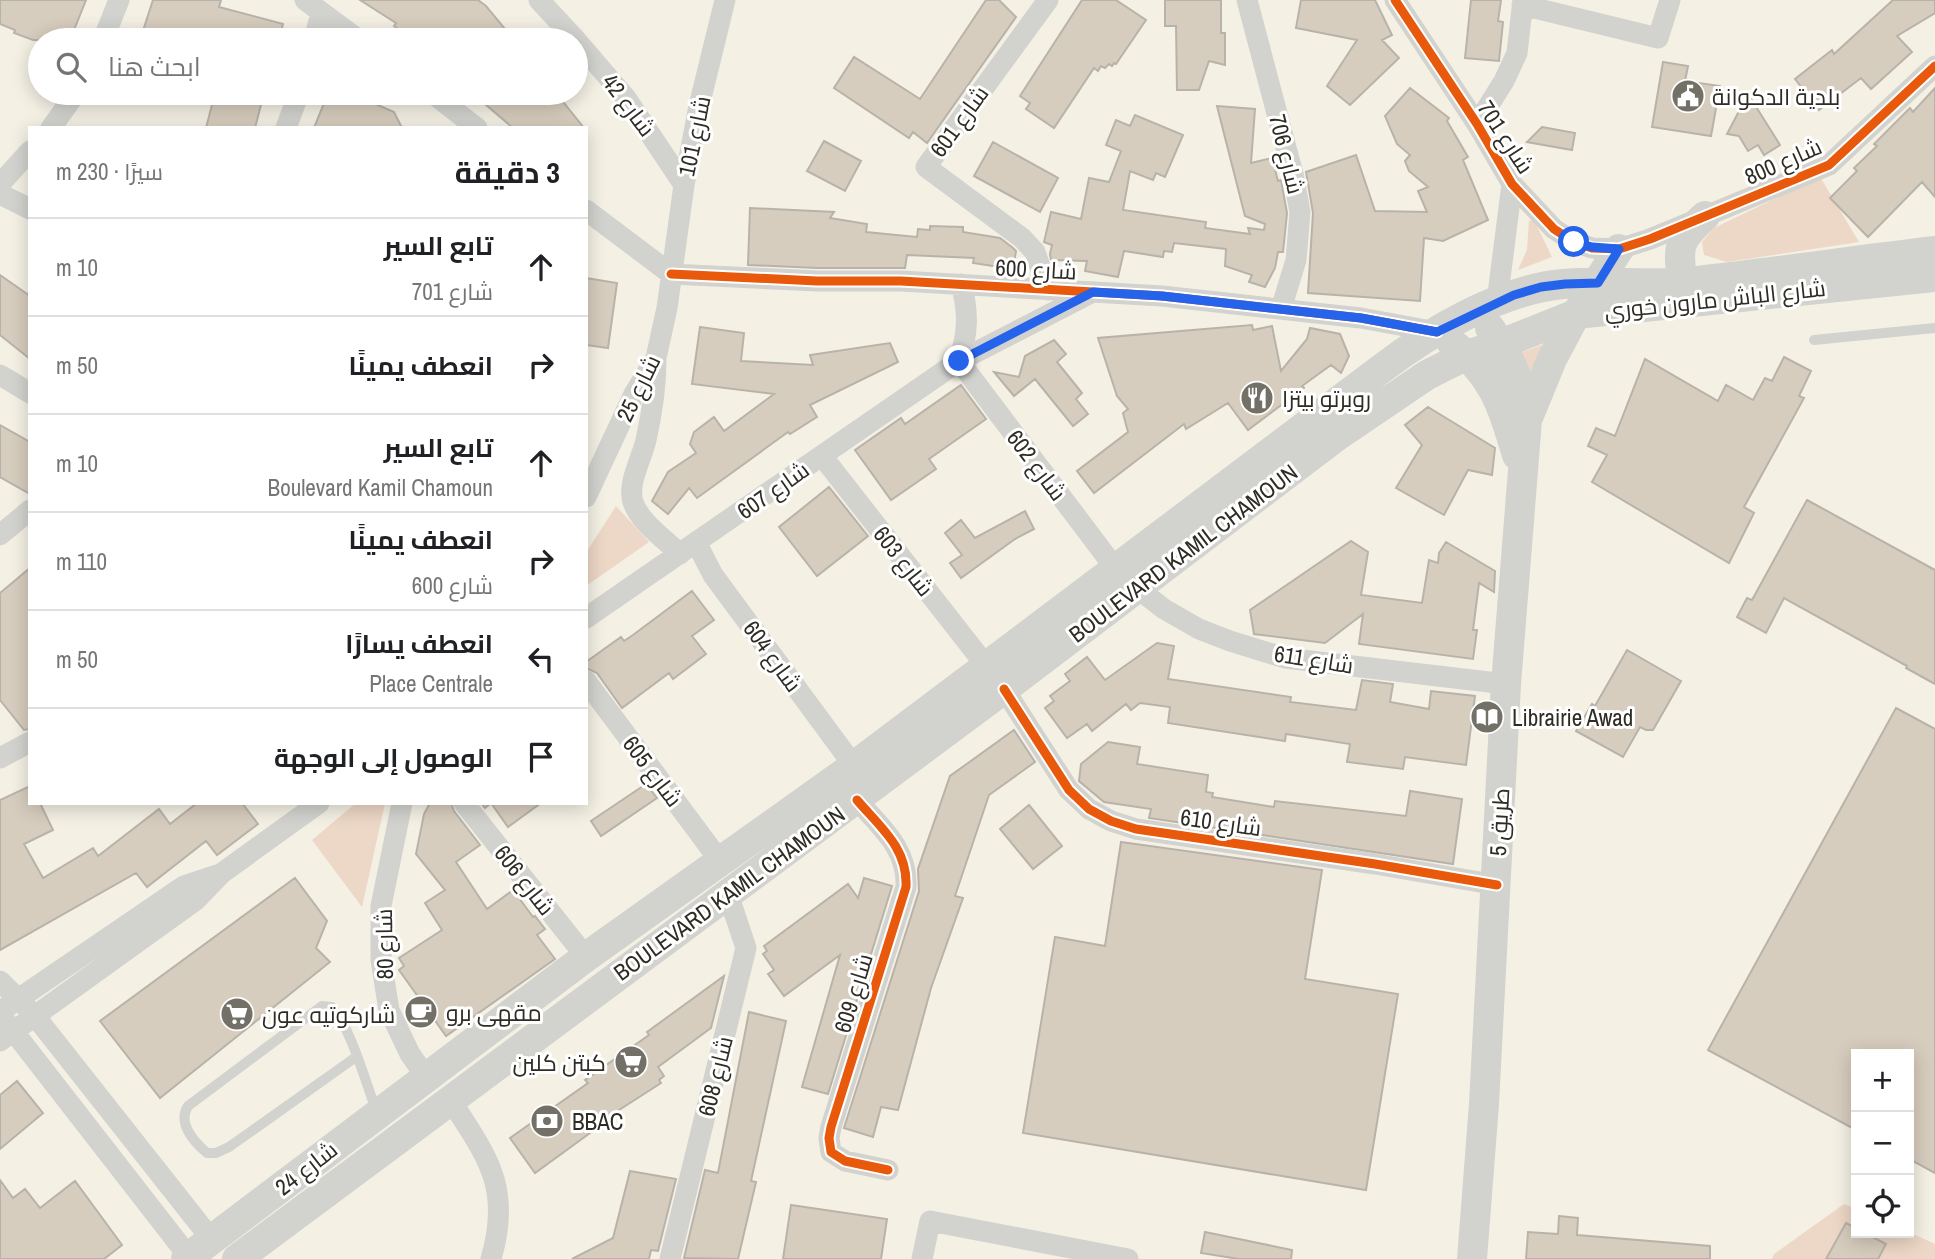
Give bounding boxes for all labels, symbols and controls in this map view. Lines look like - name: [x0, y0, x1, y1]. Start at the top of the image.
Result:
- search box: [28, 28, 588, 105]
- icon: search: [52, 48, 90, 86]
- text: ابحث هنا: [108, 49, 201, 84]
- street label: شارع 42: [595, 67, 663, 143]
- public building icon: بلدية الدكوانة: [1669, 77, 1707, 115]
- street label: شارع 601: [923, 79, 996, 164]
- place label: بلدية الدكوانة: [1712, 81, 1840, 112]
- street label: شارع 101: [670, 93, 719, 179]
- street label: شارع 701: [1470, 94, 1541, 180]
- street label: شارع 706: [1261, 111, 1312, 197]
- street label: 800 شارع: [1740, 130, 1827, 193]
- text: 3 دقيقة: [455, 152, 560, 192]
- text: سيرًا · 230 m: [56, 156, 163, 187]
- route start: [1558, 226, 1589, 257]
- text: تابع السير: [384, 228, 493, 263]
- icon: ahead: [522, 248, 560, 286]
- street label: شارع 600: [995, 251, 1077, 288]
- text: 10 m: [56, 252, 98, 283]
- street label: شارع الباش مارون خوري: [1603, 272, 1828, 329]
- text: شارع 701: [412, 276, 493, 307]
- route end: [943, 345, 974, 376]
- icon: right: [522, 346, 560, 384]
- text: انعطف يمينًا: [348, 348, 493, 383]
- street label: شارع 25: [609, 349, 668, 427]
- text: 50 m: [56, 350, 98, 381]
- restaurant icon: روبرتو بيتزا: [1238, 379, 1276, 417]
- place label: روبرتو بيتزا: [1282, 383, 1371, 414]
- street label: شارع 602: [999, 423, 1074, 507]
- text: تابع السير: [384, 430, 493, 465]
- icon: ahead: [522, 444, 560, 482]
- text: 10 m: [56, 448, 98, 479]
- street label: شارع 607: [731, 454, 816, 527]
- street label: BOULEVARD KAMIL CHAMOUN: [1062, 457, 1304, 649]
- text: Boulevard Kamil Chamoun: [268, 472, 493, 503]
- street label: شارع 603: [866, 519, 941, 603]
- text: انعطف يمينًا: [348, 522, 493, 557]
- icon: right: [522, 542, 560, 580]
- text: 110 m: [56, 546, 107, 577]
- text: شارع 600: [412, 570, 493, 601]
- street label: شارع 604: [736, 614, 809, 699]
- text: انعطف يسارًا: [345, 626, 493, 661]
- street label: شارع 611: [1272, 637, 1356, 682]
- icon: left: [522, 640, 560, 678]
- text: 50 m: [56, 644, 98, 675]
- text: Place Centrale: [369, 668, 493, 699]
- library icon: Librairie Awad: [1468, 698, 1506, 736]
- place label: Librairie Awad: [1512, 702, 1633, 733]
- street label: شارع 605: [615, 729, 690, 813]
- icon: arrive: [522, 738, 560, 776]
- text: الوصول إلى الوجهة: [274, 740, 493, 775]
- street label: طريق 5: [1482, 787, 1516, 857]
- street label: BOULEVARD KAMIL CHAMOUN: [607, 799, 851, 987]
- street label: شارع 610: [1178, 801, 1263, 844]
- street label: شارع 606: [487, 838, 562, 922]
- street label: شارع 80: [368, 908, 401, 980]
- street label: شارع 609: [826, 950, 881, 1037]
- cafe icon: مقهى برو: [402, 993, 440, 1031]
- supermarket icon: شاركوتيه عون: [218, 995, 256, 1033]
- place label: مقهى برو: [446, 997, 542, 1028]
- place label: شاركوتيه عون: [262, 999, 395, 1030]
- street label: شارع 608: [690, 1033, 741, 1119]
- supermarket icon: كبتن كلين: [612, 1043, 650, 1081]
- place label: كبتن كلين: [513, 1047, 606, 1078]
- map controls: [1851, 1049, 1914, 1238]
- button: +: [1851, 1049, 1914, 1112]
- bank icon: BBAC: [528, 1102, 566, 1140]
- place label: BBAC: [572, 1106, 623, 1137]
- button: −: [1851, 1112, 1914, 1175]
- street label: شارع 24: [269, 1134, 344, 1203]
- button: locate: [1851, 1175, 1914, 1238]

